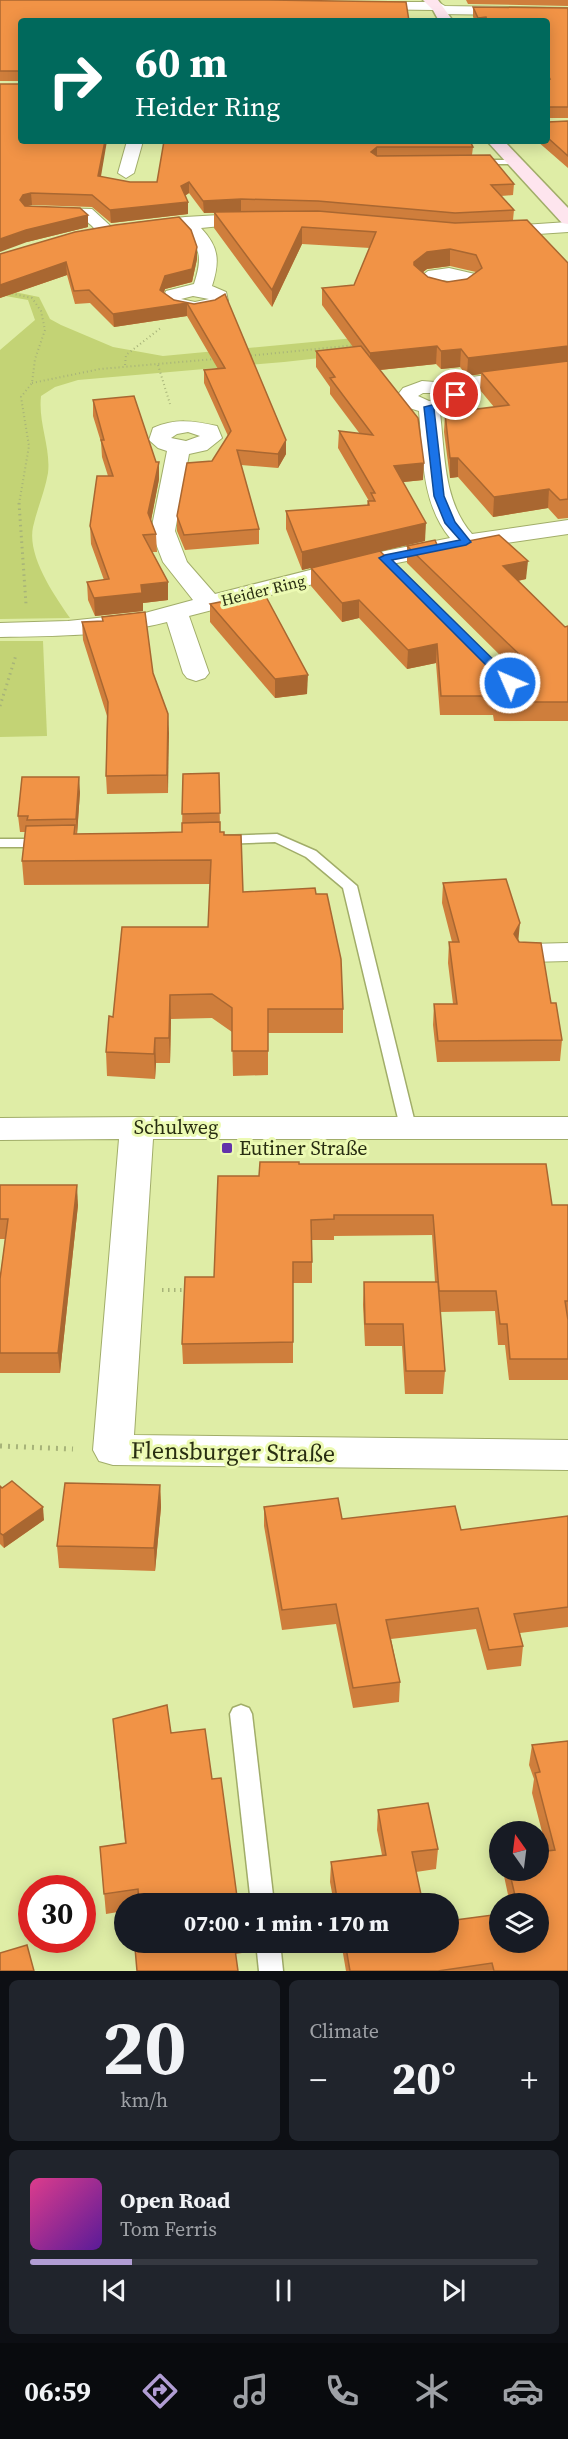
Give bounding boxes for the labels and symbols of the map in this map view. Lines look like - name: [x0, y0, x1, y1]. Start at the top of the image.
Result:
- pin: [430, 369, 481, 420]
- street label: Heider Ring: [219, 569, 307, 611]
- position arrow: [478, 651, 542, 715]
- street label: Schulweg: [134, 1113, 218, 1141]
- place label: Eutiner Straße: [239, 1134, 367, 1162]
- marker: Eutiner Straße: [220, 1141, 234, 1155]
- street label: Flensburger Straße: [131, 1433, 335, 1470]
- north arrow: [489, 1821, 549, 1881]
- speed limit sign: 30: [18, 1875, 96, 1953]

